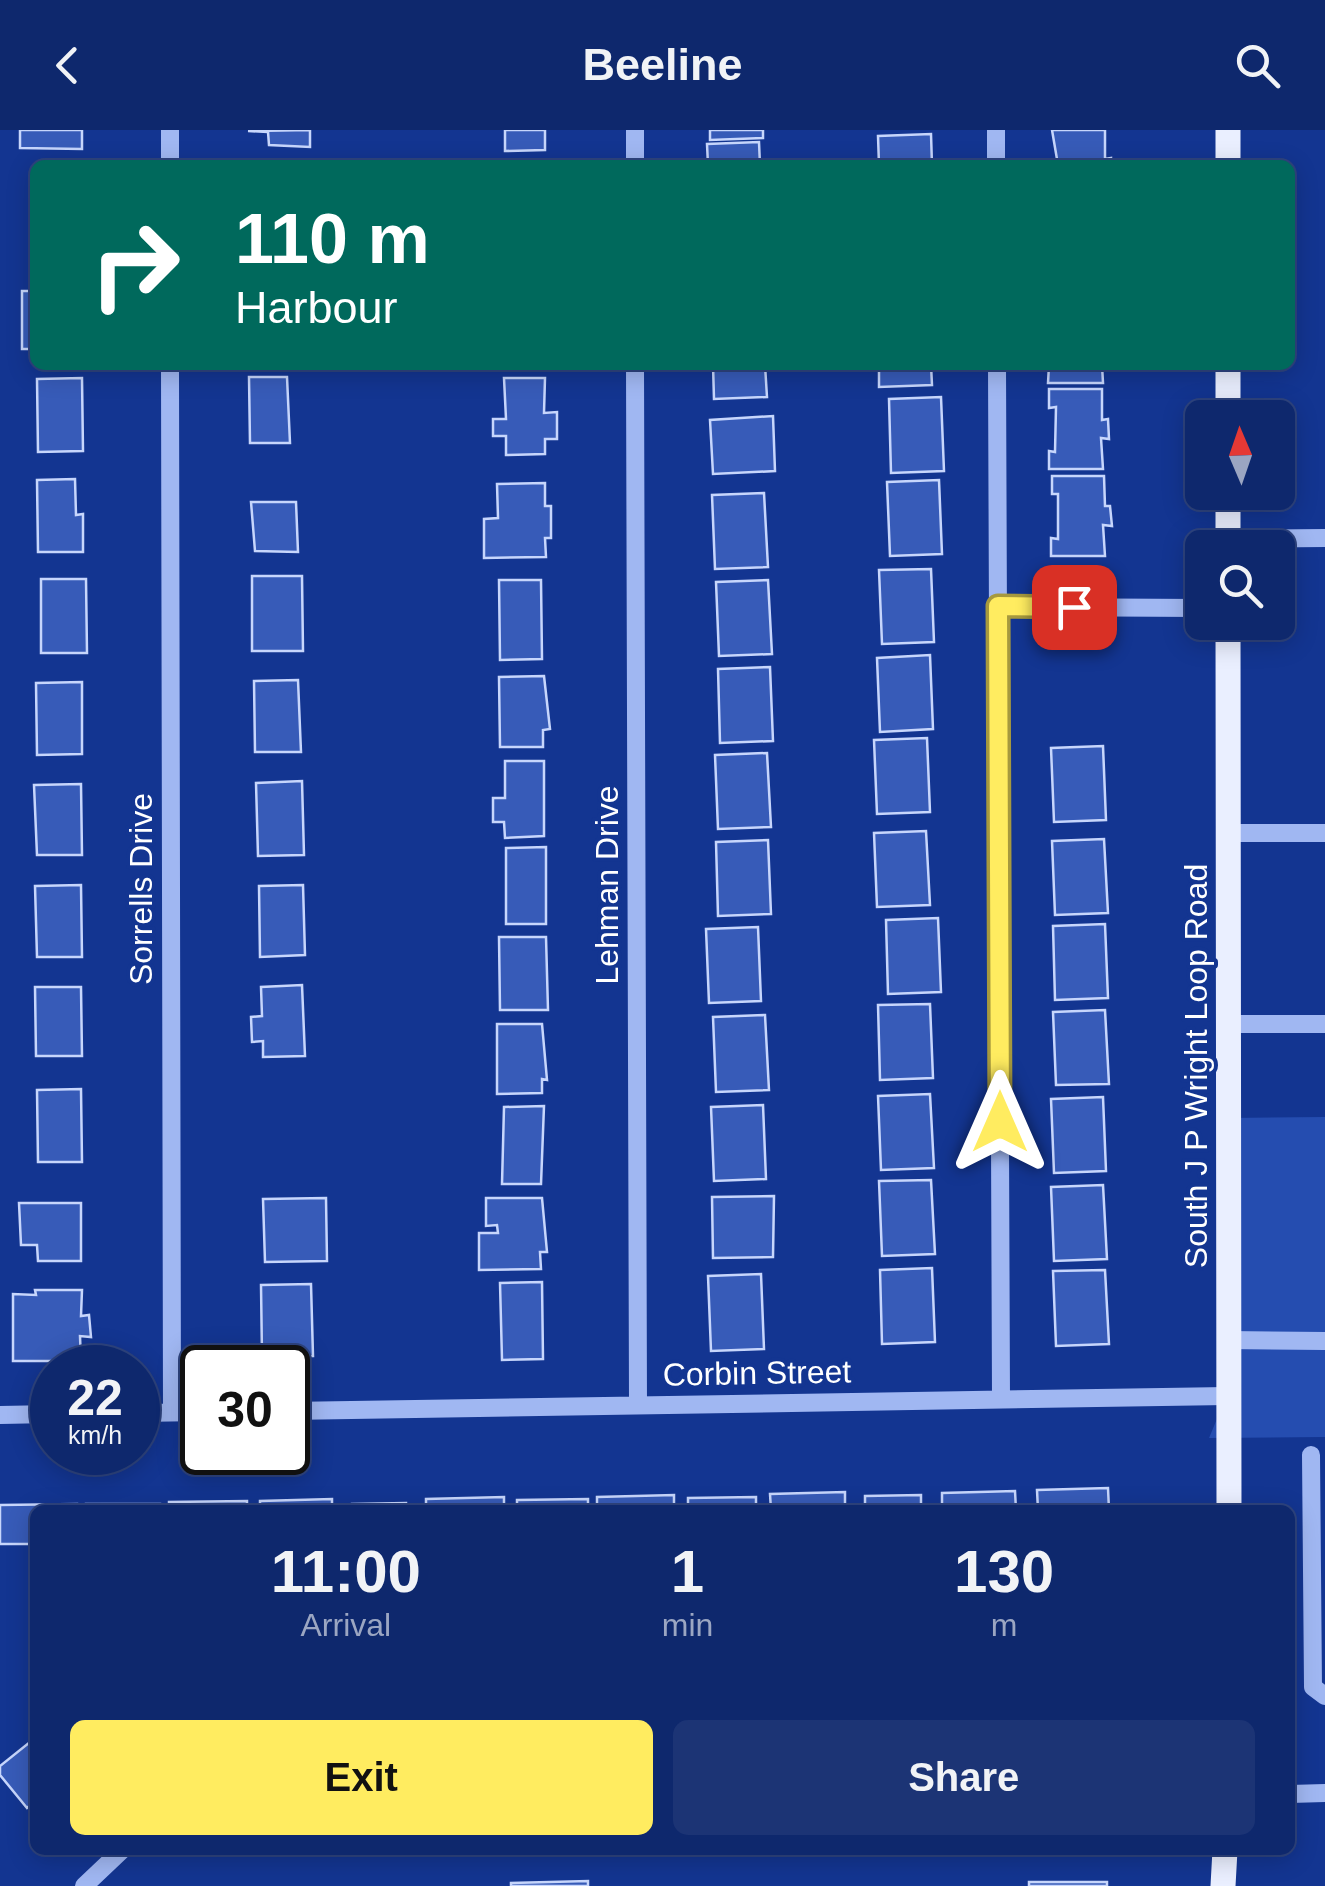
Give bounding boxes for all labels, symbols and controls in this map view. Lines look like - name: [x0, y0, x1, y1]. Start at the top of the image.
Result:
- icon: back: [40, 38, 95, 93]
- icon: search: [1230, 38, 1285, 93]
- text: Beeline: [582, 39, 743, 90]
- icon: right: [70, 200, 200, 330]
- text: 110 m: [235, 200, 430, 278]
- text: Harbour: [235, 282, 398, 333]
- north arrow: [1185, 400, 1295, 510]
- map controls: [1185, 400, 1295, 640]
- button: search: [1185, 530, 1295, 640]
- pin: [1032, 565, 1117, 650]
- icon: arrive: [1047, 580, 1102, 635]
- street label: Lehman Drive: [589, 785, 625, 985]
- street label: Sorrells Drive: [123, 793, 159, 985]
- street label: South J P Wright Loop Road: [1178, 864, 1214, 1268]
- position arrow: [948, 1070, 1052, 1174]
- speed limit sign: 30: [180, 1345, 310, 1475]
- street label: Corbin Street: [662, 1353, 852, 1393]
- text: 22: [67, 1370, 123, 1426]
- text: km/h: [68, 1421, 122, 1449]
- text: 11:00: [271, 1538, 421, 1605]
- text: 1: [671, 1538, 704, 1605]
- text: 130: [954, 1538, 1054, 1605]
- text: Arrival: [301, 1607, 391, 1643]
- text: min: [662, 1607, 713, 1643]
- text: m: [991, 1607, 1017, 1643]
- button: Exit: [70, 1720, 653, 1835]
- button: Share: [673, 1720, 1255, 1835]

